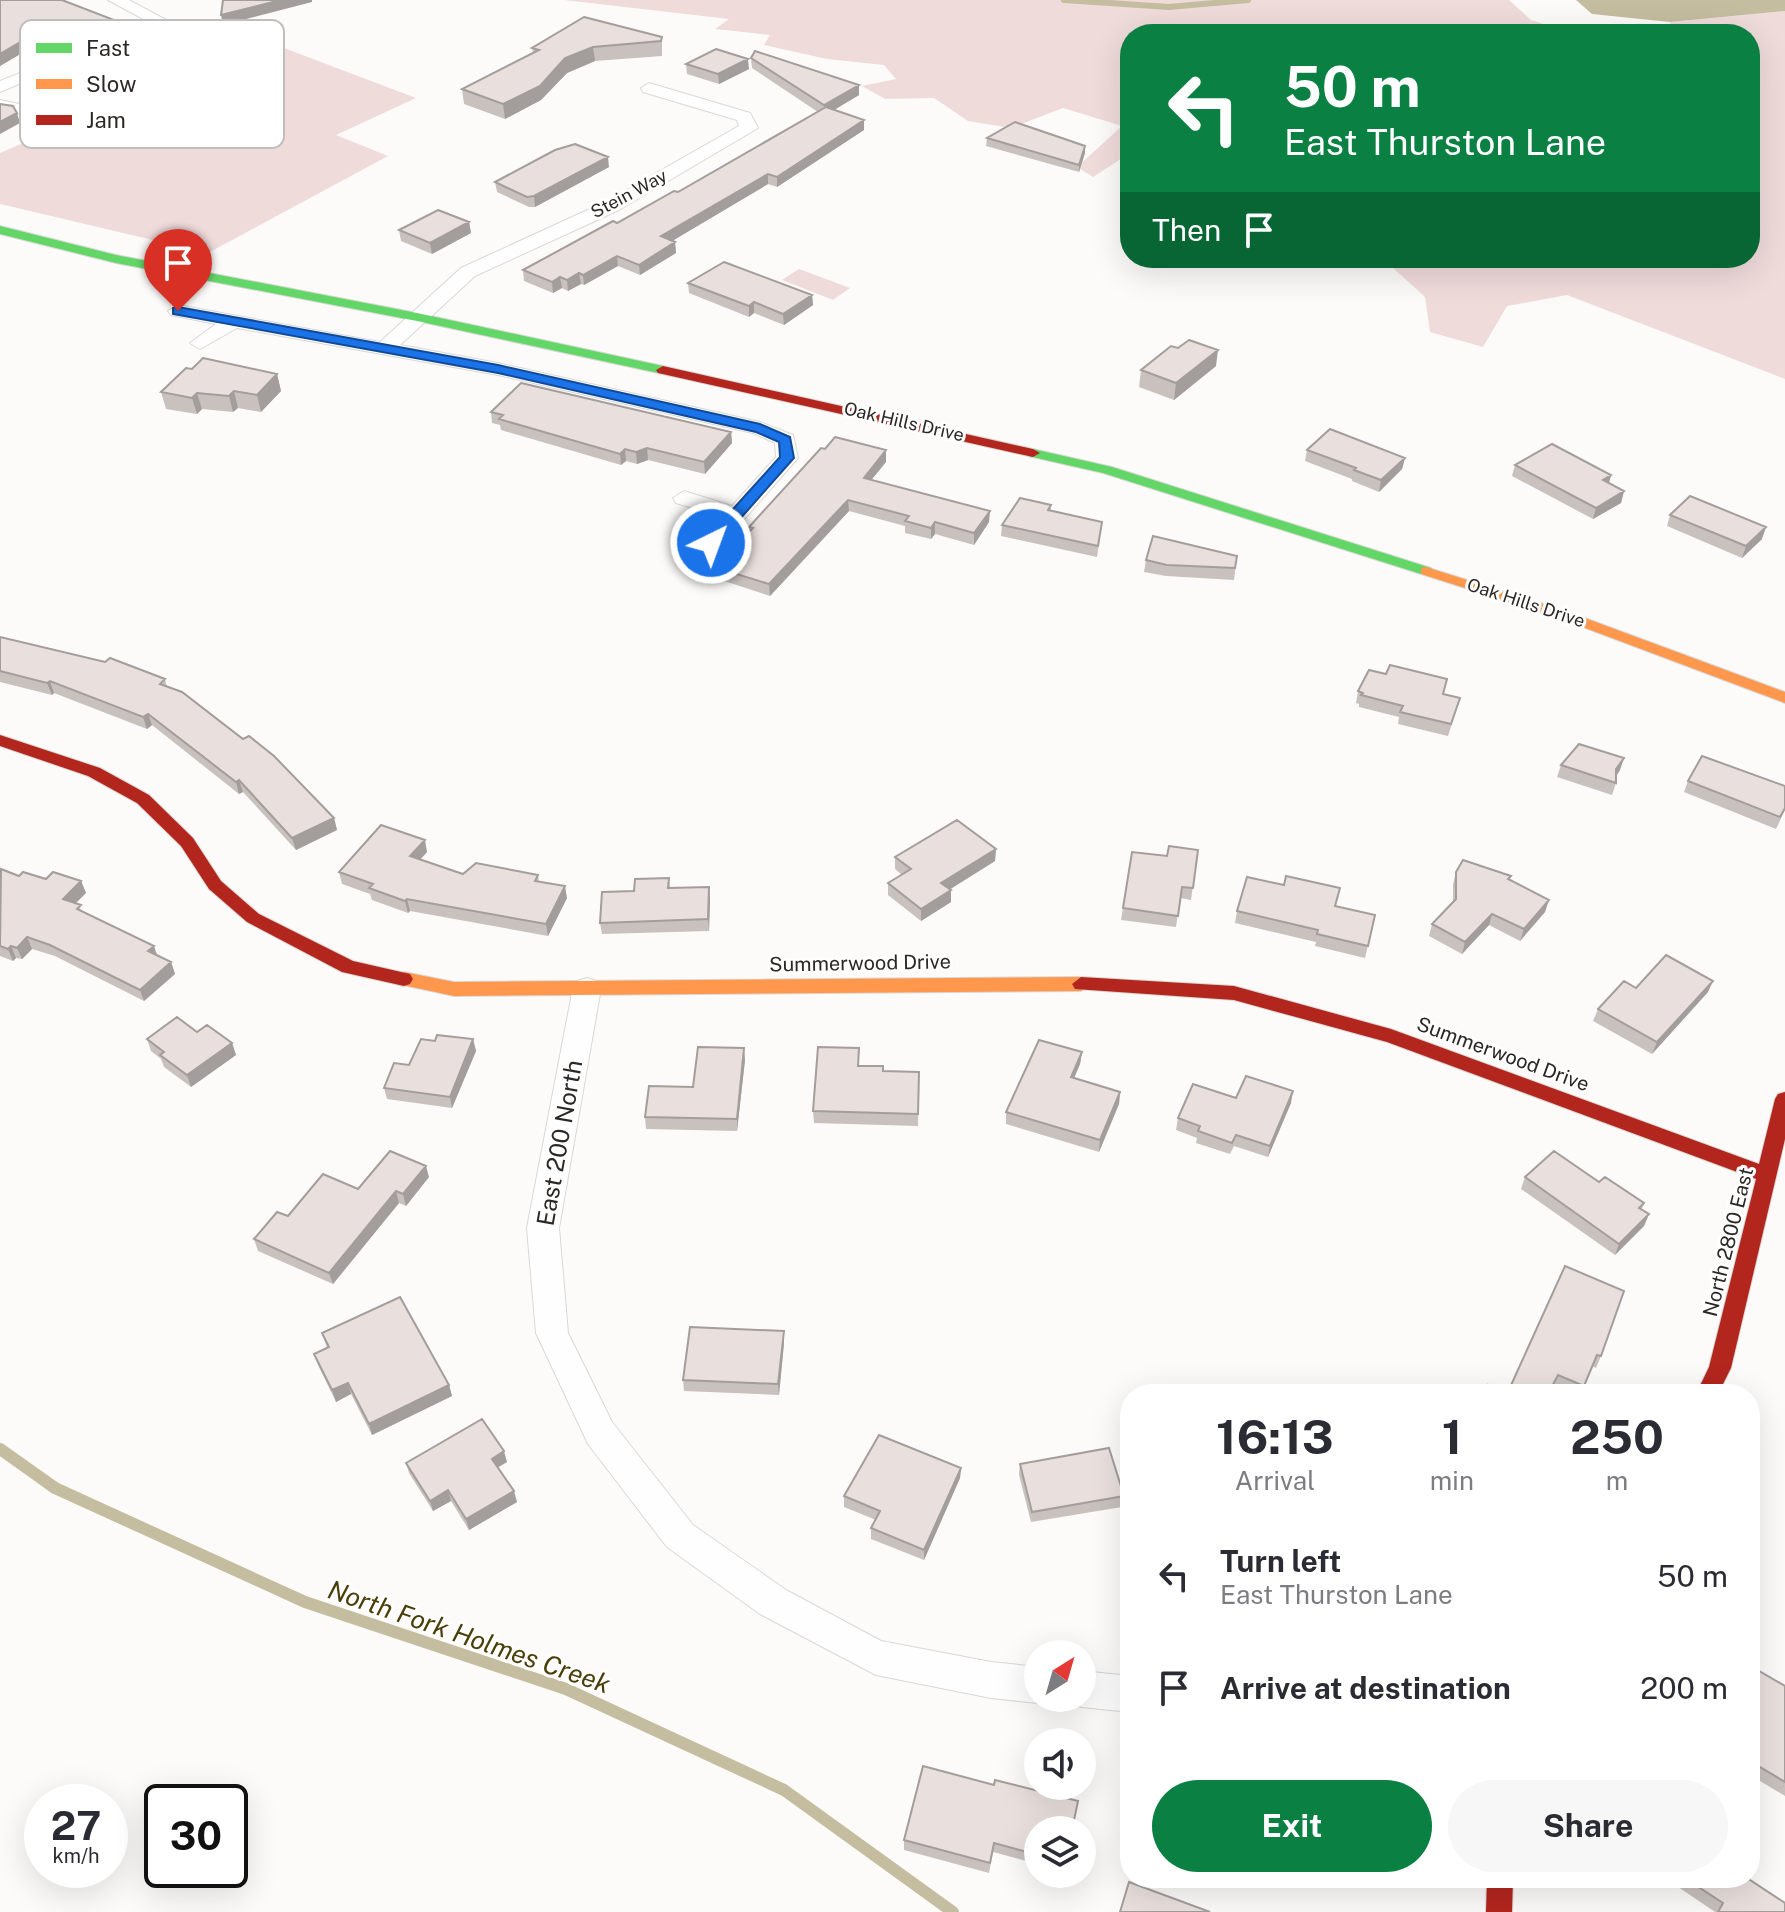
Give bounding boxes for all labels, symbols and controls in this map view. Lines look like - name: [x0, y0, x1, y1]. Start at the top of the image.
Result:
- legend: [20, 20, 284, 148]
- text: Fast: [86, 35, 130, 61]
- text: 50 m: [1284, 54, 1421, 120]
- icon: left: [1152, 56, 1256, 160]
- text: Slow: [86, 71, 136, 97]
- text: Jam: [86, 107, 126, 133]
- text: East Thurston Lane: [1284, 121, 1606, 163]
- street label: Stein Way: [587, 165, 671, 222]
- icon: arrive: [1237, 208, 1281, 252]
- text: Then: [1152, 212, 1221, 248]
- pin: [144, 229, 212, 311]
- icon: arrive: [156, 241, 200, 285]
- street label: Oak Hills Drive: [842, 397, 966, 446]
- position arrow: [669, 501, 753, 585]
- street label: Oak Hills Drive: [1465, 574, 1588, 631]
- street label: Summerwood Drive: [769, 949, 951, 977]
- street label: Summerwood Drive: [1413, 1012, 1593, 1096]
- street label: East 200 North: [531, 1058, 587, 1228]
- street label: North 2800 East: [1698, 1165, 1758, 1319]
- text: 16:13: [1216, 1408, 1334, 1465]
- text: 1: [1442, 1408, 1462, 1465]
- text: 250: [1570, 1408, 1664, 1465]
- text: Arrival: [1235, 1465, 1315, 1496]
- text: min: [1430, 1465, 1474, 1496]
- text: m: [1606, 1465, 1628, 1496]
- text: Turn left: [1220, 1543, 1341, 1579]
- icon: left: [1152, 1554, 1196, 1598]
- text: 50 m: [1657, 1558, 1728, 1594]
- water label: North Fork Holmes Creek: [324, 1574, 614, 1699]
- text: East Thurston Lane: [1220, 1579, 1453, 1610]
- north arrow: [1024, 1640, 1096, 1712]
- map controls: [1024, 1640, 1096, 1888]
- icon: arrive: [1152, 1666, 1196, 1710]
- text: Arrive at destination: [1220, 1670, 1511, 1706]
- text: 200 m: [1640, 1670, 1728, 1706]
- button: sound: [1024, 1728, 1096, 1800]
- button: Exit: [1152, 1780, 1432, 1872]
- button: Share: [1448, 1780, 1728, 1872]
- speed limit sign: 30: [144, 1784, 248, 1888]
- text: 27: [51, 1802, 101, 1849]
- button: layers: [1024, 1816, 1096, 1888]
- text: km/h: [52, 1844, 100, 1868]

